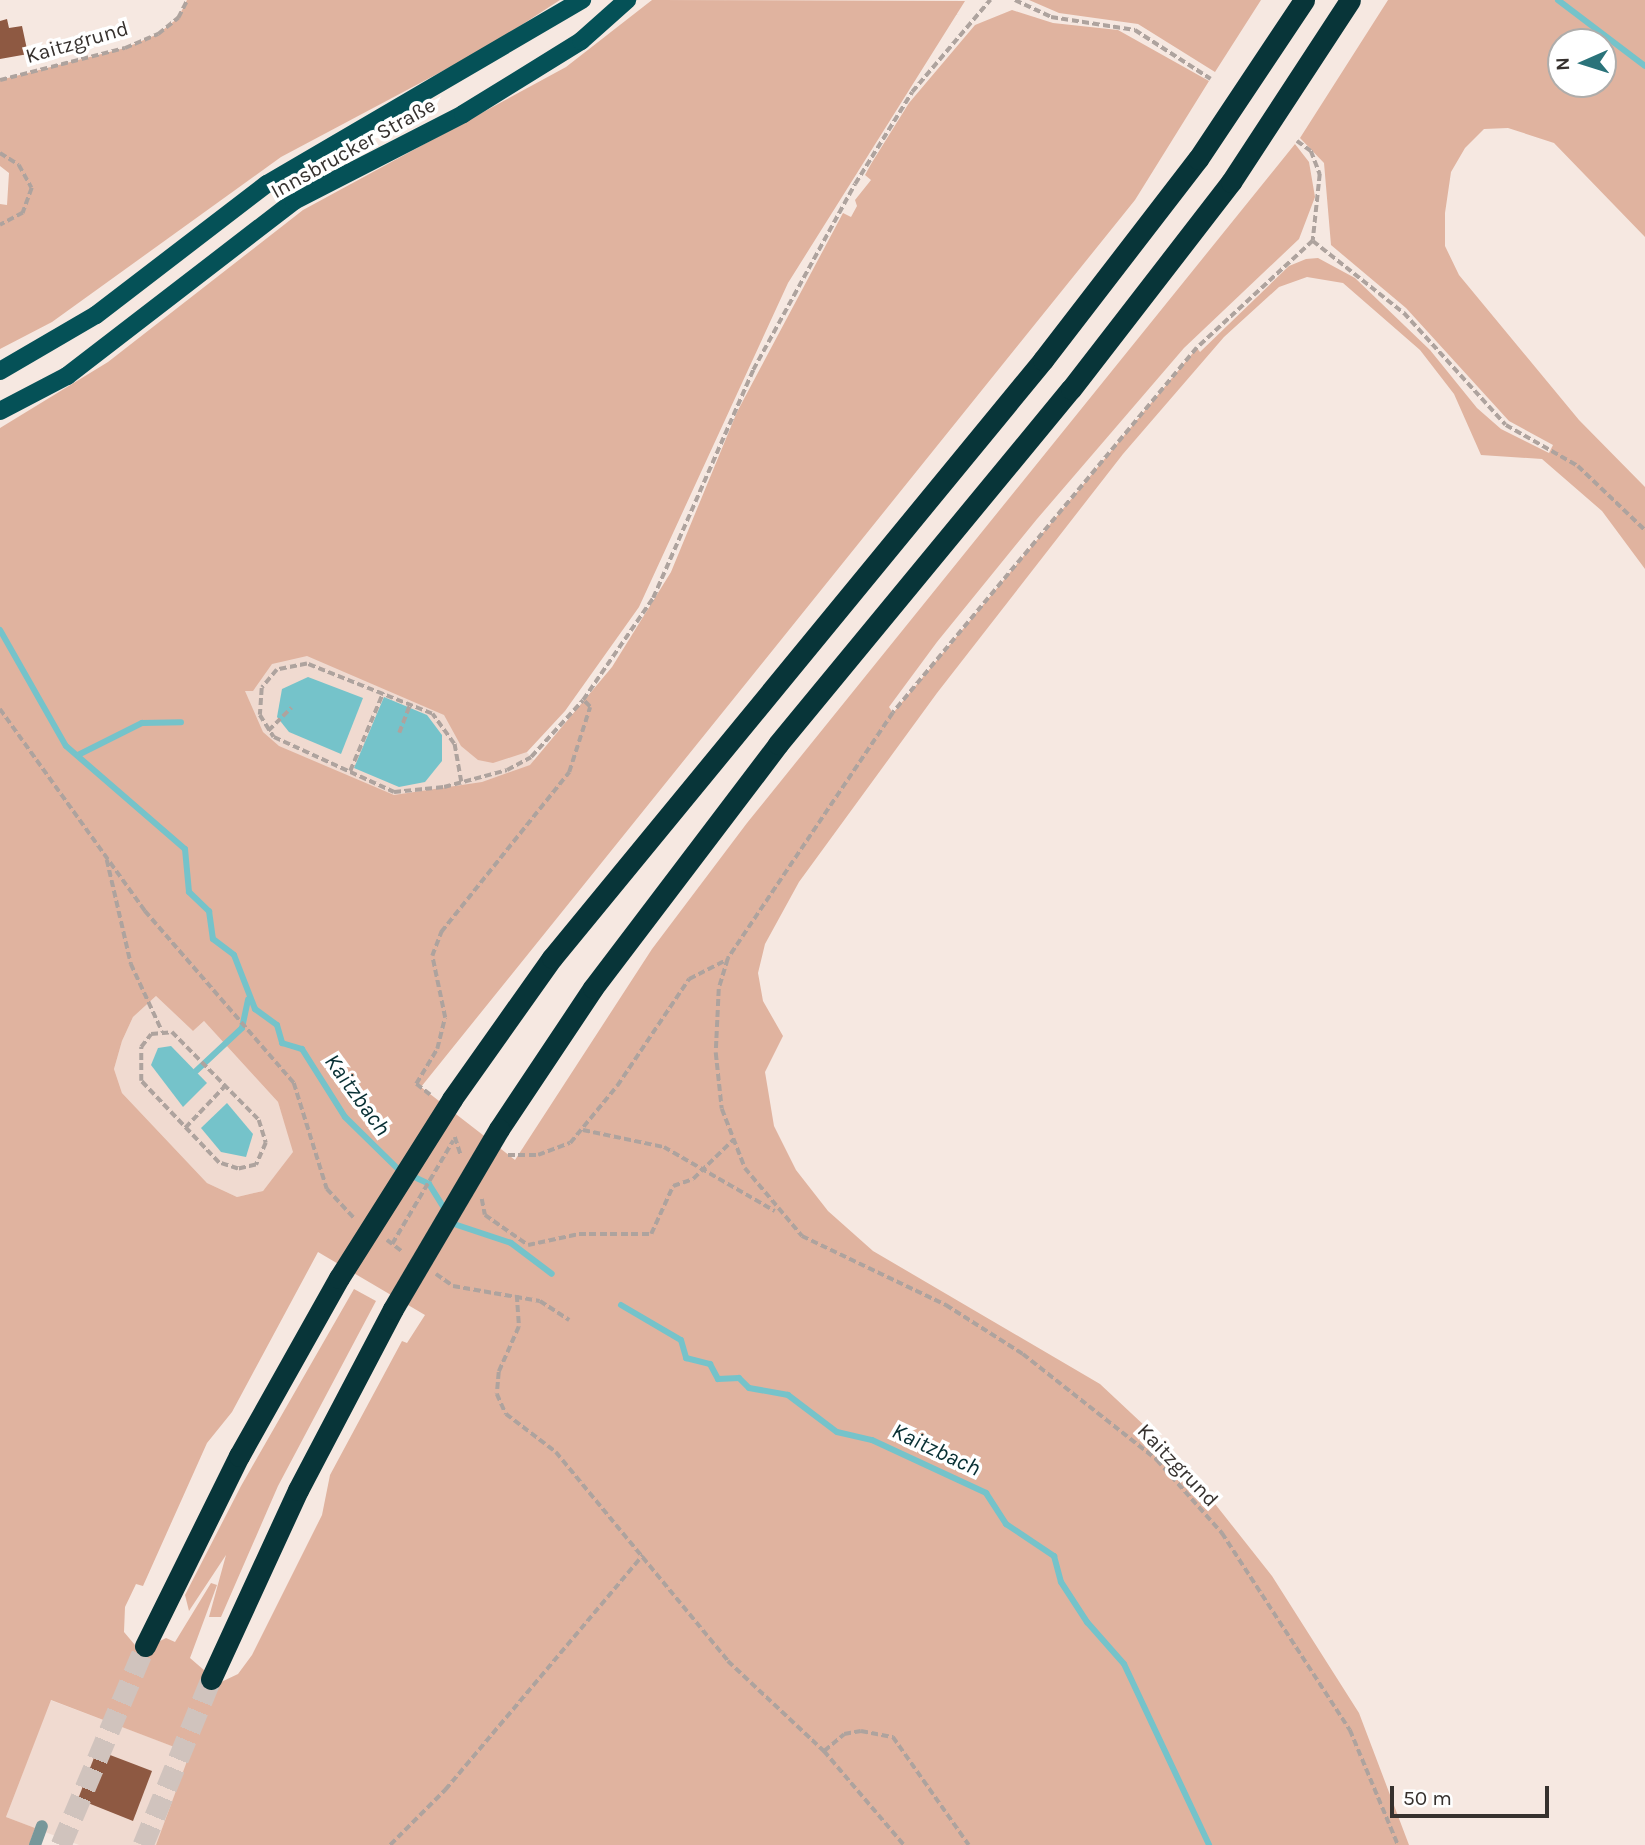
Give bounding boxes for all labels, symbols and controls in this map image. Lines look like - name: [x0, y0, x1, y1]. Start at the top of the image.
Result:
- street label: Kaitzgrund: [23, 15, 131, 69]
- north arrow: [1547, 28, 1617, 98]
- text: N: [1552, 57, 1574, 71]
- street label: Innsbrucker Straße: [266, 92, 440, 204]
- water label: Kaitzbach: [318, 1049, 396, 1141]
- water label: Kaitzbach: [887, 1417, 985, 1483]
- street label: Kaitzgrund: [1132, 1418, 1224, 1512]
- scale bar: [1393, 1772, 1552, 1816]
- text: 50 m: [1403, 1786, 1452, 1810]

